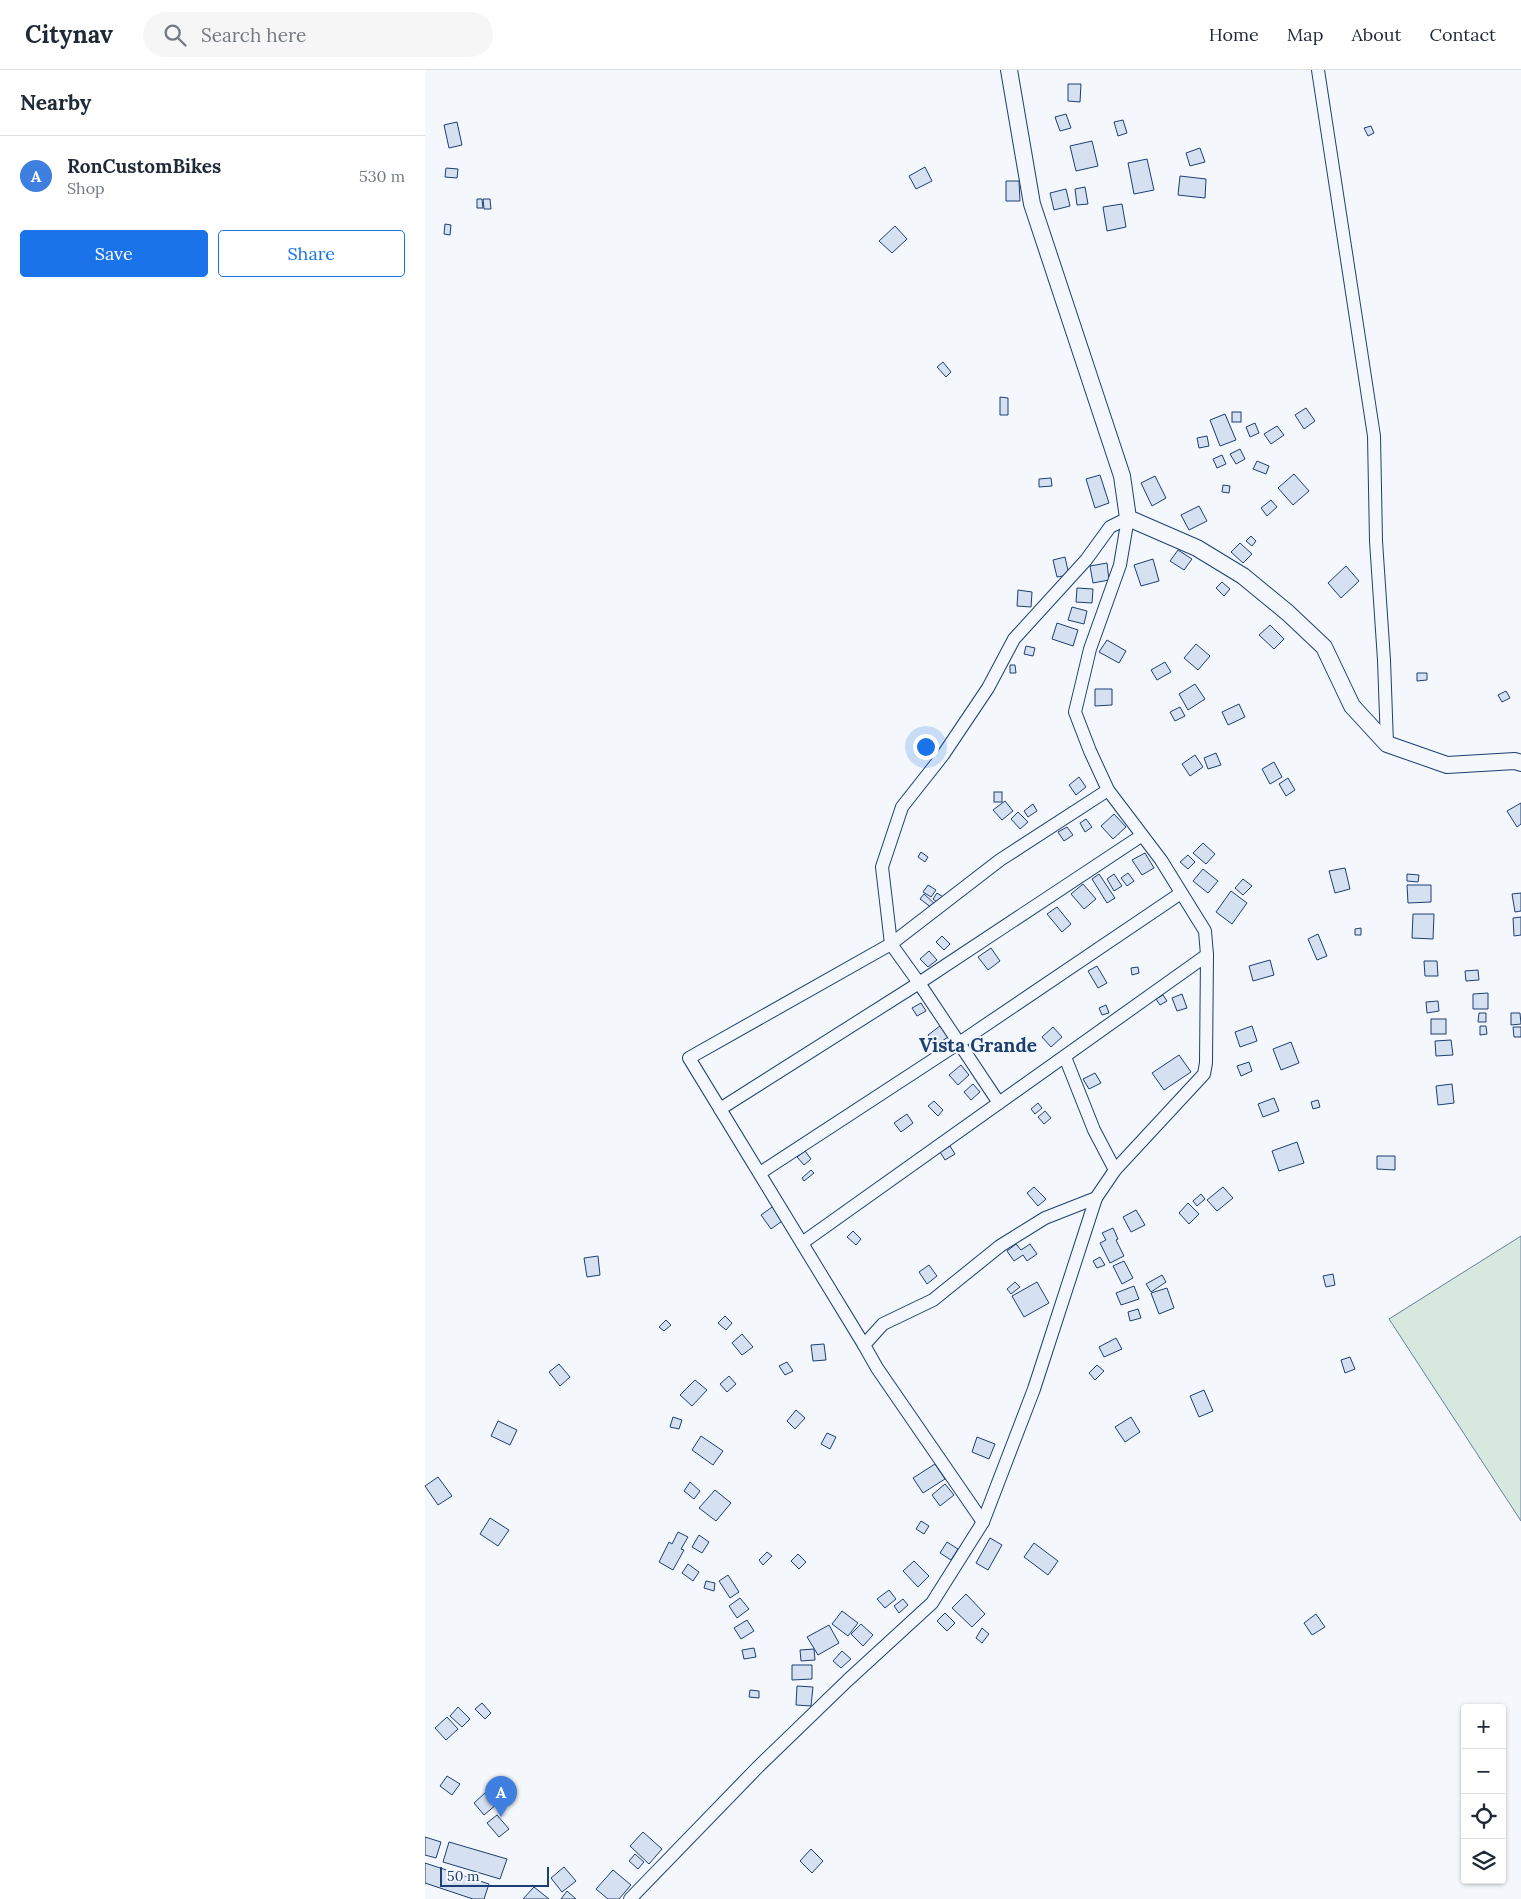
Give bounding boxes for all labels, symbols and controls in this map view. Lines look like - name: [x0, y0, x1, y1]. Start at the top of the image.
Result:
- search box: [143, 12, 493, 57]
- text: Citynav: [25, 19, 113, 50]
- icon: search: [161, 21, 189, 49]
- text: Search here: [201, 23, 306, 47]
- text: Home: [1209, 23, 1259, 46]
- text: Map: [1287, 23, 1323, 46]
- text: About: [1351, 23, 1401, 46]
- text: Contact: [1429, 23, 1496, 46]
- text: Nearby: [20, 89, 91, 116]
- text: RonCustomBikes: [67, 154, 221, 178]
- text: A: [31, 166, 41, 186]
- text: 530 m: [359, 166, 405, 186]
- text: Shop: [67, 178, 105, 198]
- button: Save: [20, 230, 208, 277]
- button: Share: [218, 230, 405, 277]
- your location: [913, 734, 939, 760]
- district label: Vista Grande: [919, 1033, 1037, 1057]
- map controls: [1461, 1704, 1506, 1884]
- button: +: [1461, 1704, 1506, 1749]
- button: −: [1461, 1749, 1506, 1794]
- pin: A: [485, 1776, 517, 1817]
- button: locate: [1461, 1794, 1506, 1839]
- button: layers: [1461, 1839, 1506, 1884]
- scale bar: [440, 1864, 549, 1887]
- text: 50 m: [447, 1867, 480, 1885]

